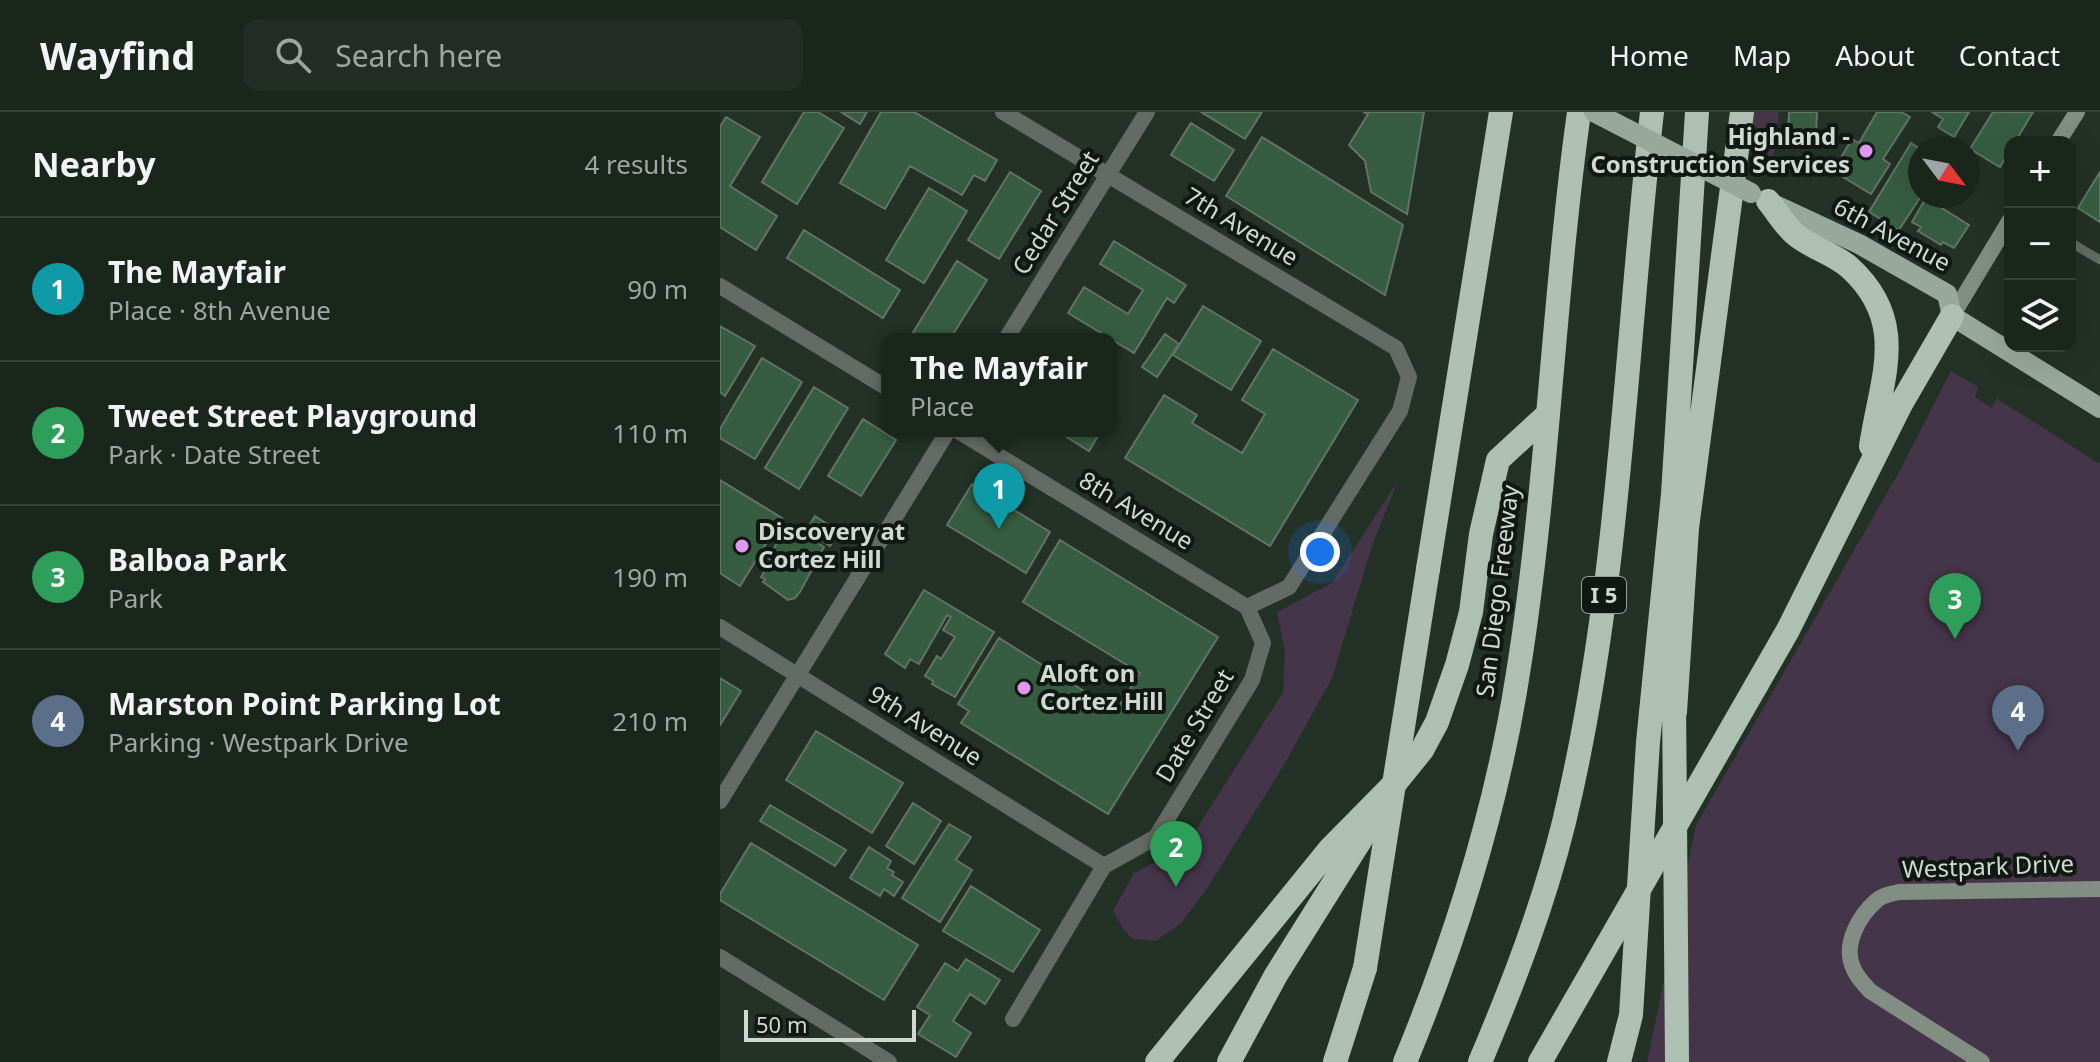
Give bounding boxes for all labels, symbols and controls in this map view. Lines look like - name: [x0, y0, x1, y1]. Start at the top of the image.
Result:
- search box: [243, 19, 803, 91]
- text: Wayfind: [40, 29, 195, 81]
- icon: search: [271, 33, 315, 77]
- text: Search here: [335, 35, 502, 76]
- text: Home: [1609, 36, 1689, 74]
- text: Map: [1733, 36, 1791, 74]
- text: About: [1835, 36, 1915, 74]
- text: Contact: [1959, 36, 2060, 74]
- place label: Highland - Construction Services: [1590, 119, 1850, 180]
- north arrow: [1908, 136, 1980, 208]
- map controls: [2004, 136, 2076, 352]
- button: +: [2004, 136, 2076, 208]
- text: Nearby: [32, 141, 156, 187]
- marker: Highland - Construction Services: [1857, 142, 1875, 160]
- street label: Cedar Street: [1004, 144, 1106, 280]
- text: 4 results: [584, 146, 688, 182]
- street label: 7th Avenue: [1179, 179, 1305, 273]
- street label: 6th Avenue: [1829, 189, 1957, 278]
- button: −: [2004, 208, 2076, 280]
- text: The Mayfair: [108, 251, 286, 292]
- text: 1: [51, 271, 65, 307]
- text: 90 m: [627, 271, 688, 307]
- button: layers: [2004, 280, 2076, 352]
- text: Place · 8th Avenue: [108, 292, 331, 328]
- popup: [881, 333, 1117, 437]
- text: The Mayfair: [910, 347, 1088, 388]
- text: Place: [910, 388, 974, 424]
- text: Tweet Street Playground: [108, 395, 477, 436]
- text: 2: [51, 415, 65, 451]
- text: 110 m: [612, 415, 688, 451]
- text: Park · Date Street: [108, 436, 320, 472]
- pin: 1: [973, 463, 1025, 529]
- street label: 8th Avenue: [1074, 463, 1200, 557]
- street label: San Diego Freeway: [1467, 482, 1526, 699]
- place label: Discovery at Cortez Hill: [758, 514, 905, 575]
- your location: [1300, 532, 1340, 572]
- marker: Discovery at Cortez Hill: [733, 537, 751, 555]
- text: Balboa Park: [108, 539, 287, 580]
- text: 3: [51, 559, 65, 595]
- text: 190 m: [612, 559, 688, 595]
- pin: 3: [1929, 573, 1981, 639]
- road number: I 5: [1582, 577, 1626, 613]
- text: Park: [108, 580, 163, 616]
- place label: Aloft on Cortez Hill: [1040, 656, 1164, 717]
- street label: Date Street: [1147, 662, 1241, 788]
- street label: 9th Avenue: [863, 677, 989, 773]
- marker: Aloft on Cortez Hill: [1015, 679, 1033, 697]
- text: Marston Point Parking Lot: [108, 683, 501, 724]
- pin: 4: [1992, 685, 2044, 751]
- text: 4: [51, 703, 65, 739]
- text: 210 m: [612, 703, 688, 739]
- text: Parking · Westpark Drive: [108, 724, 409, 760]
- pin: 2: [1150, 821, 1202, 887]
- street label: Westpark Drive: [1901, 846, 2075, 885]
- scale bar: [744, 1006, 916, 1042]
- text: 50 m: [756, 1009, 807, 1039]

